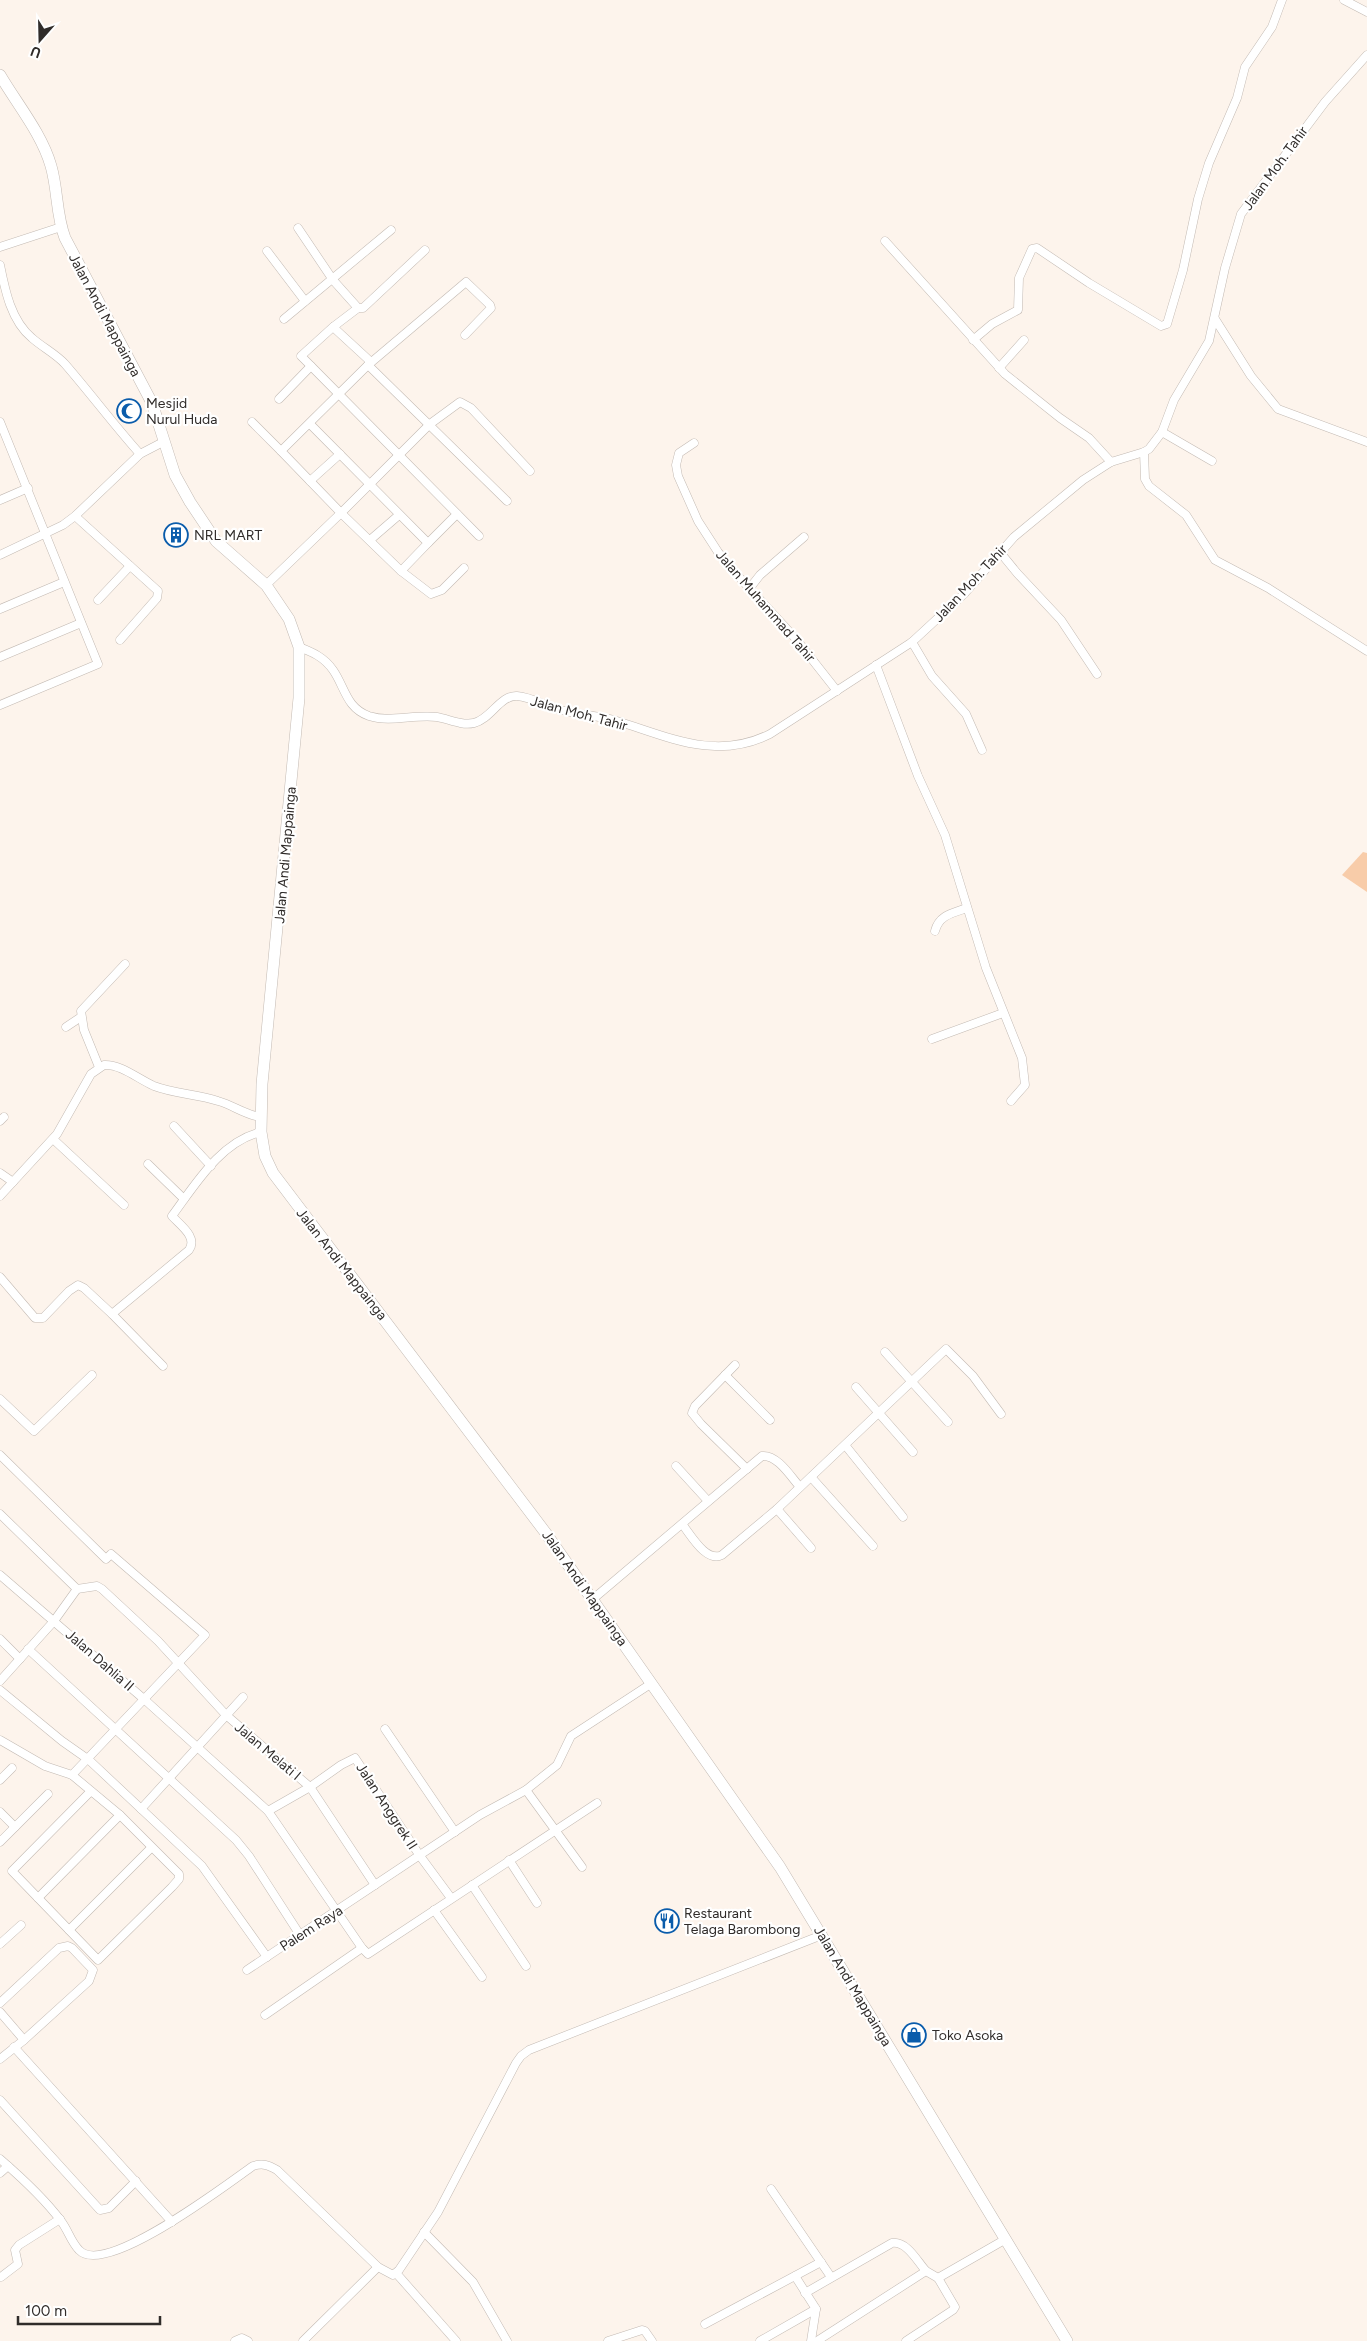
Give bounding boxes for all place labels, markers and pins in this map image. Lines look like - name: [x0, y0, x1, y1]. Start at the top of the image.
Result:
- place label: Mesjid Nurul Huda: [146, 395, 217, 428]
- mosque icon: Mesjid Nurul Huda: [116, 398, 142, 424]
- building icon: NRL MART: [163, 522, 189, 548]
- place label: NRL MART: [194, 527, 262, 544]
- place label: Restaurant Telaga Barombong: [684, 1905, 800, 1938]
- restaurant icon: Restaurant Telaga Barombong: [654, 1908, 680, 1934]
- shop icon: Toko Asoka: [901, 2022, 927, 2048]
- place label: Toko Asoka: [932, 2027, 1003, 2044]

